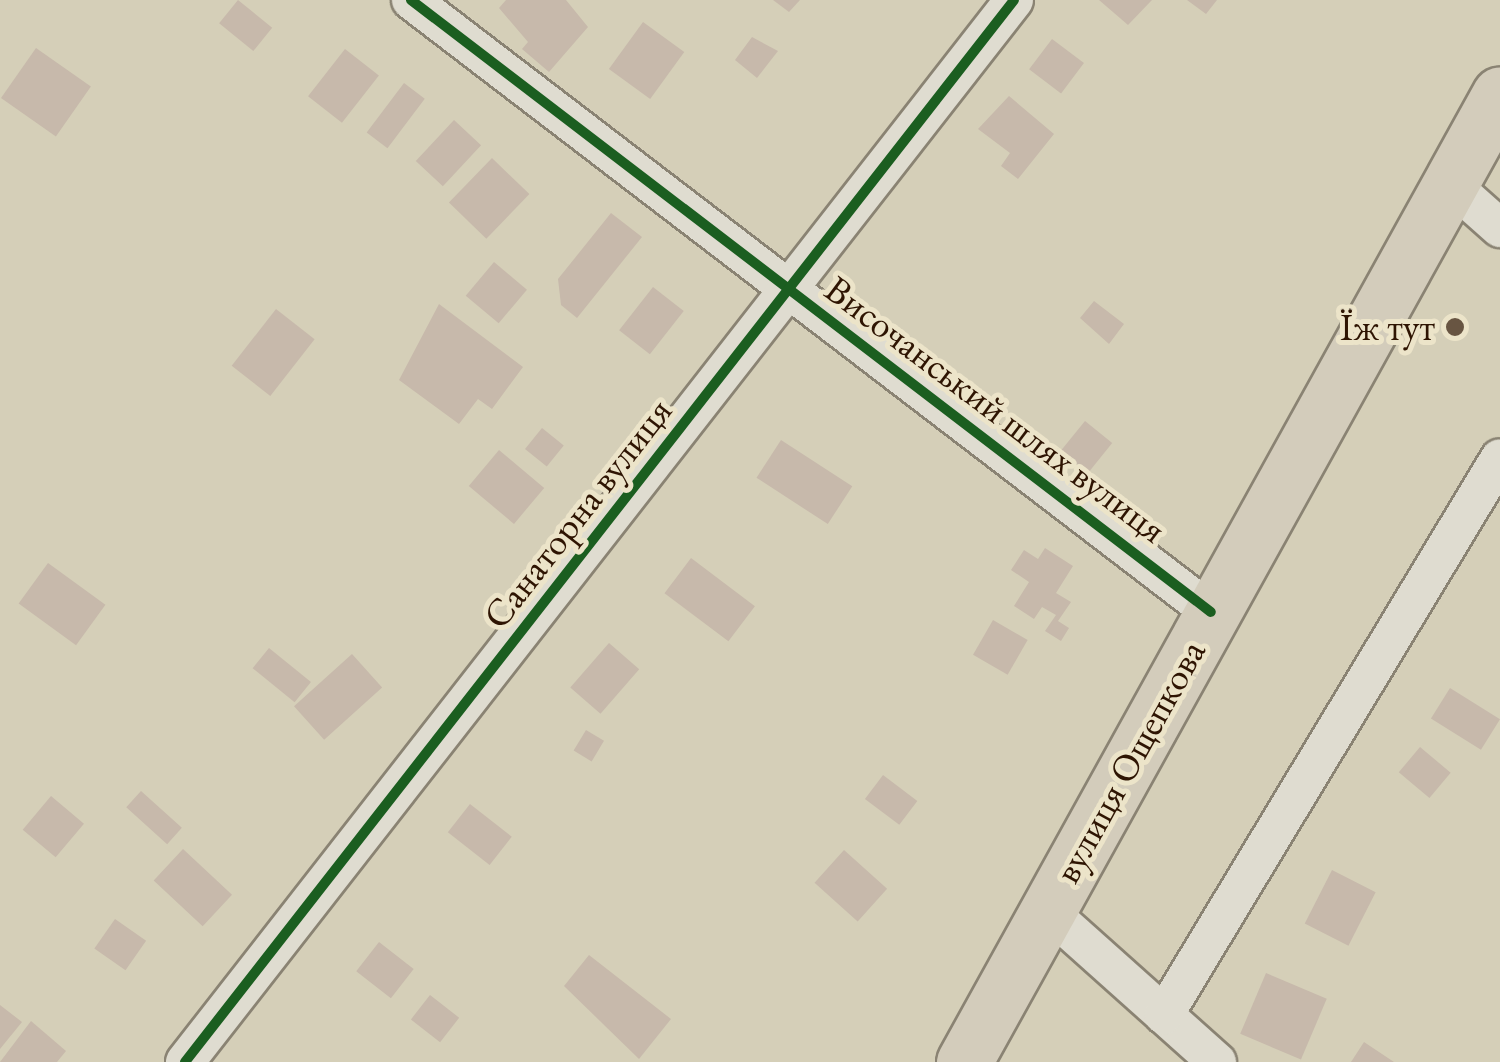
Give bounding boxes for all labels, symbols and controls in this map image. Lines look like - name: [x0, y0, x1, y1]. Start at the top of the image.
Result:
- street label: Височанський шлях вулиця: [817, 266, 1175, 552]
- place label: Їж тут: [1340, 304, 1435, 350]
- marker: Їж тут: [1444, 316, 1466, 338]
- street label: Санаторна вулиця: [473, 389, 681, 637]
- street label: вулиця Ощепкова: [1044, 632, 1214, 890]

